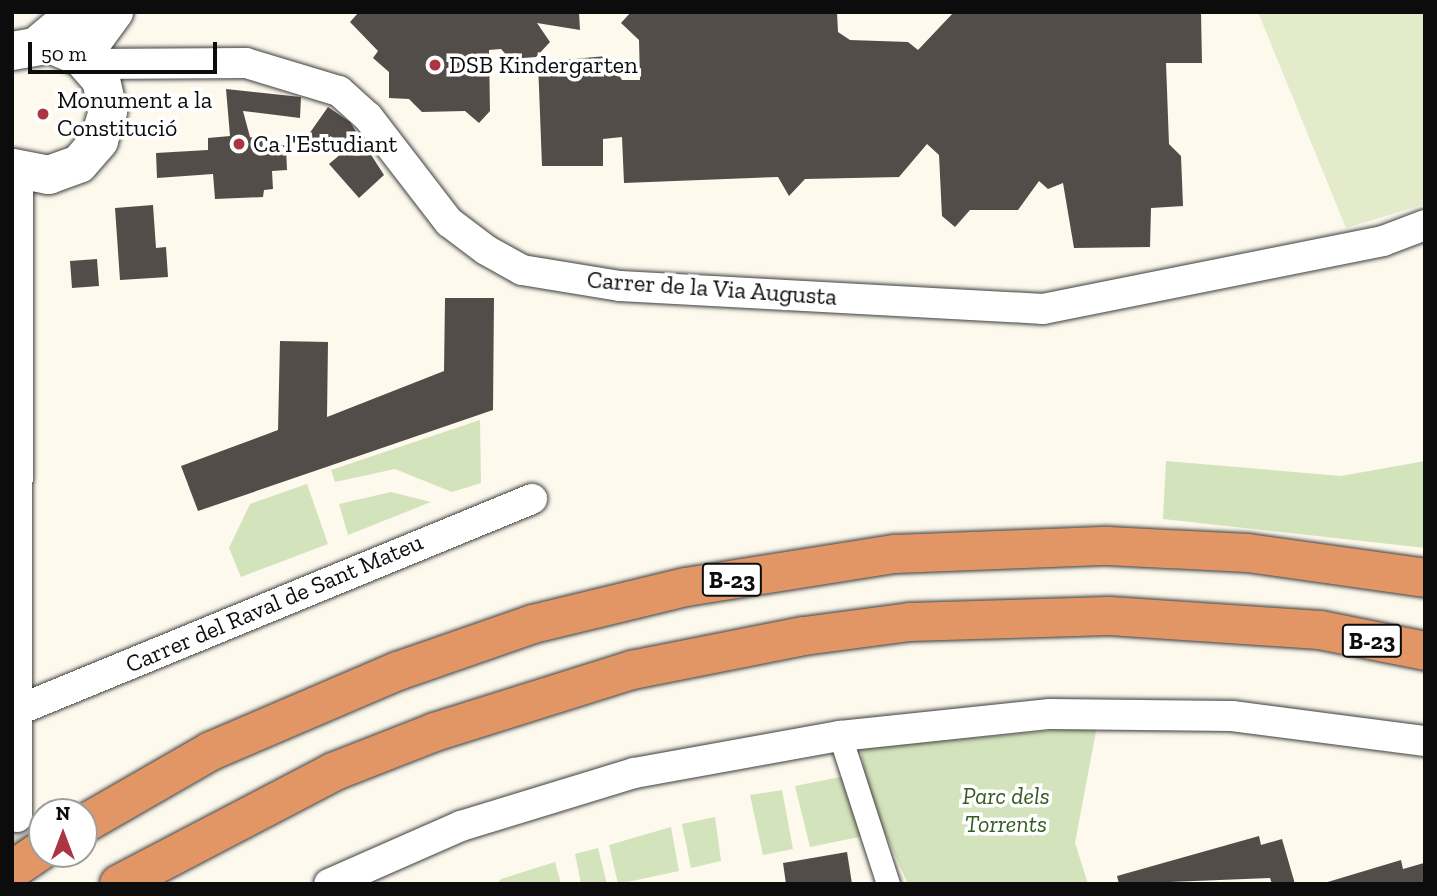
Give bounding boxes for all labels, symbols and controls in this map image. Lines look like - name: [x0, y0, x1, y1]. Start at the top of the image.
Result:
- scale bar: [32, 28, 220, 72]
- text: 50 m: [41, 41, 87, 66]
- place label: DSB Kindergarten: [449, 51, 638, 79]
- marker: DSB Kindergarten: [427, 57, 443, 73]
- place label: Monument a la Constitució: [57, 86, 212, 142]
- marker: Monument a la Constitució: [35, 106, 51, 122]
- place label: Ca l'Estudiant: [253, 130, 397, 158]
- marker: Ca l'Estudiant: [231, 136, 247, 152]
- street label: Carrer de la Via Augusta: [585, 265, 839, 311]
- street label: Carrer del Raval de Sant Mateu: [121, 527, 427, 679]
- road number: B-23: [700, 560, 764, 600]
- road number: B-23: [1340, 622, 1404, 660]
- park label: Parc dels Torrents: [962, 782, 1050, 838]
- north arrow: [28, 798, 98, 868]
- text: N: [56, 802, 70, 825]

